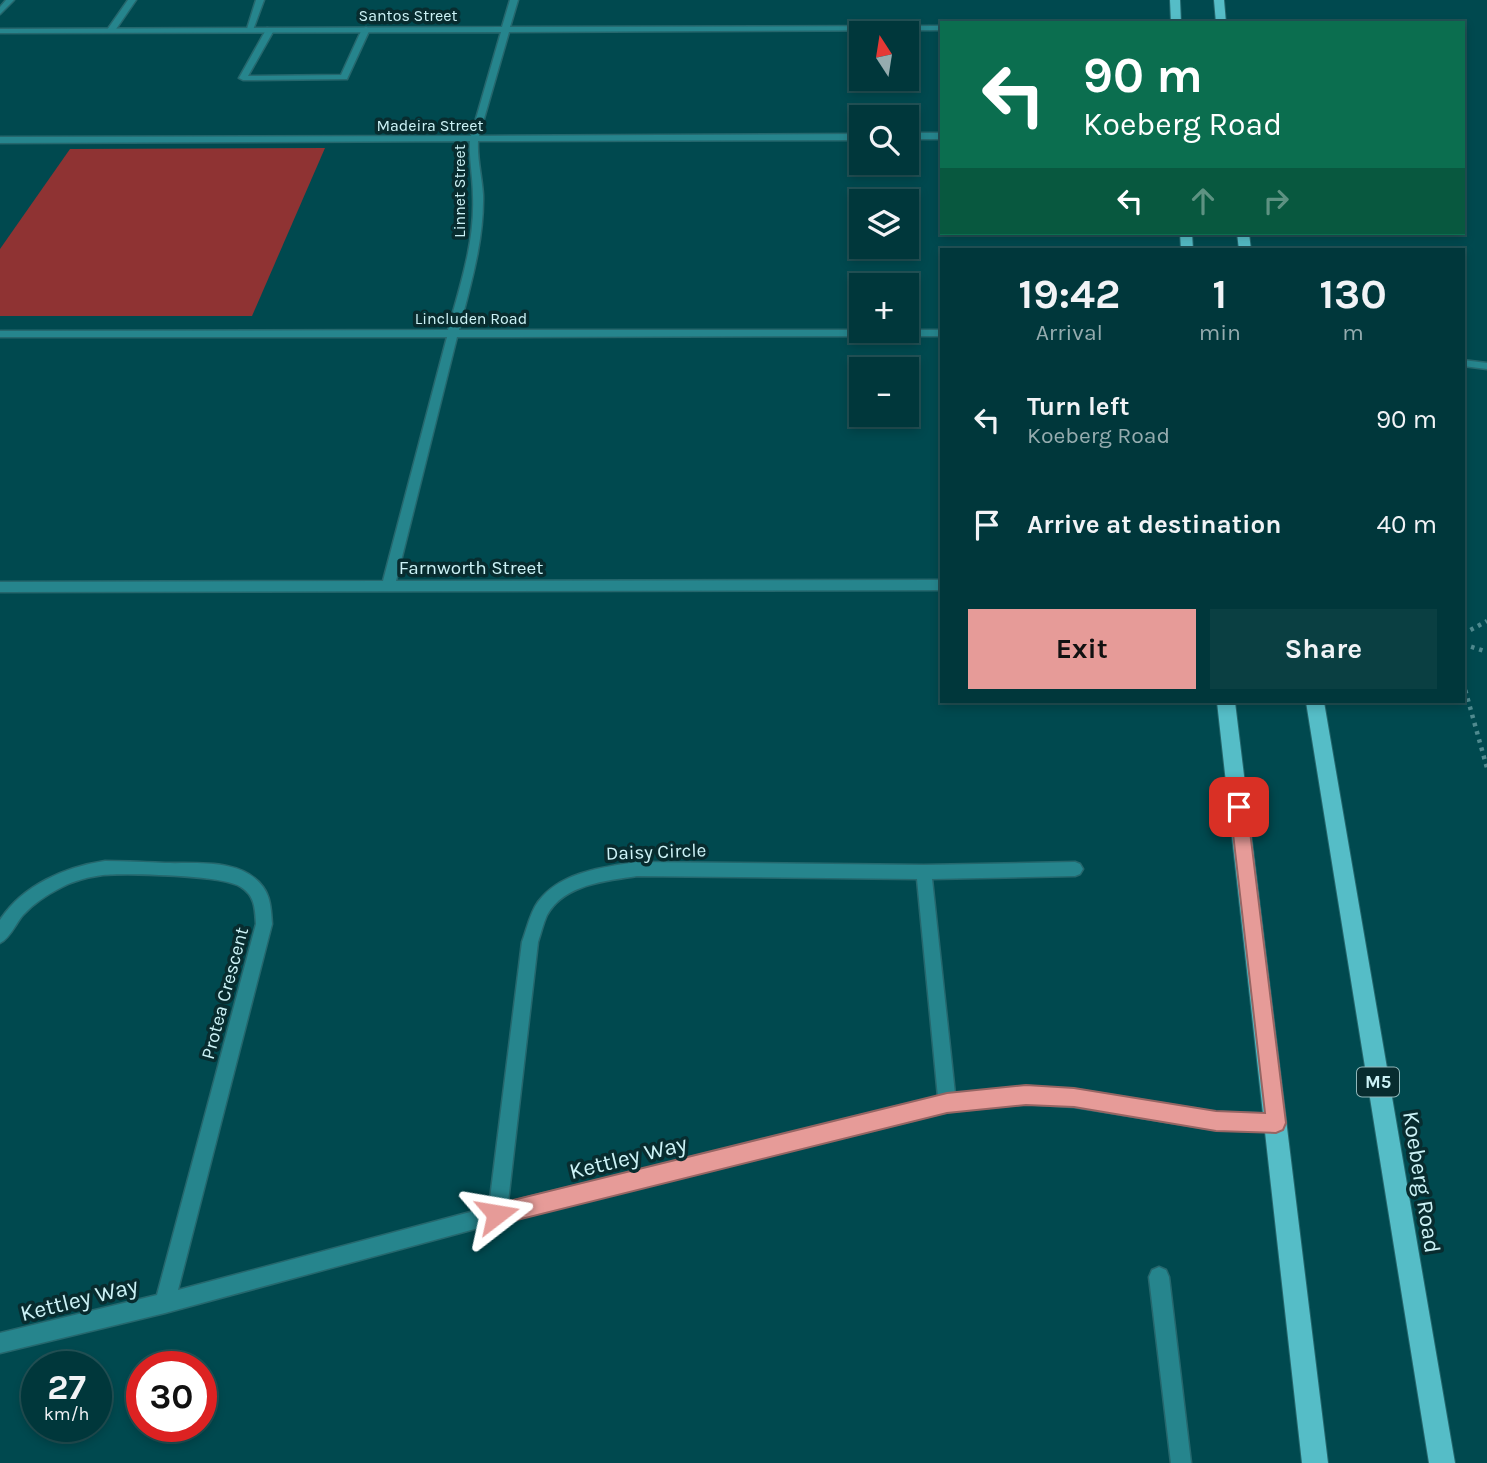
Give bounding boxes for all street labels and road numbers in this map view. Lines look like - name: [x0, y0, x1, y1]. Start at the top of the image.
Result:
- street label: Santos Street: [358, 6, 458, 25]
- street label: Madeira Street: [376, 116, 484, 135]
- street label: Linnet Street: [450, 144, 469, 238]
- street label: Lincluden Road: [415, 309, 527, 328]
- street label: Farnworth Street: [399, 557, 543, 579]
- street label: Daisy Circle: [605, 839, 707, 865]
- street label: Protea Crescent: [197, 925, 253, 1062]
- road number: M5: [1357, 1068, 1399, 1097]
- street label: Koeberg Road: [1397, 1109, 1446, 1255]
- street label: Kettley Way: [566, 1130, 690, 1185]
- street label: Kettley Way: [17, 1272, 141, 1327]

